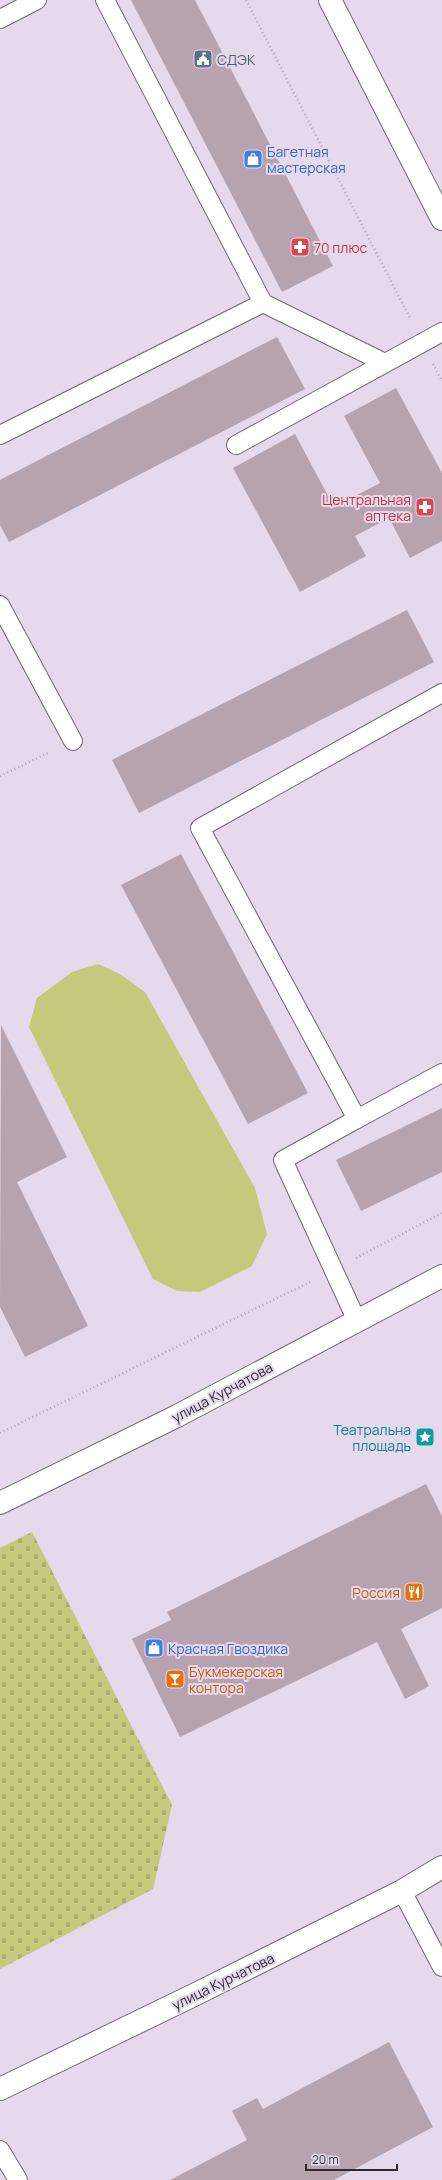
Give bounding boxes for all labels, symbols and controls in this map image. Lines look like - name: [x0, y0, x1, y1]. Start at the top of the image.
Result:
- public building icon: СДЭК: [192, 48, 214, 70]
- place label: СДЭК: [217, 50, 256, 69]
- place label: Багетная мастерская: [267, 142, 346, 177]
- shop icon: Багетная мастерская: [242, 148, 264, 170]
- pharmacy icon: 70 плюс: [289, 236, 311, 258]
- place label: 70 плюс: [314, 238, 367, 257]
- place label: Центральная аптека: [322, 490, 411, 525]
- pharmacy icon: Центральная аптека: [414, 496, 436, 518]
- street label: улица Курчатова: [168, 1357, 276, 1427]
- place label: Театральна площадь: [333, 1420, 411, 1455]
- place icon: Театральна площадь: [414, 1426, 436, 1448]
- restaurant icon: Россия: [403, 1581, 425, 1603]
- place label: Россия: [352, 1583, 400, 1602]
- shop icon: Красная Гвоздика: [143, 1637, 165, 1659]
- place label: Красная Гвоздика: [168, 1639, 288, 1658]
- place label: Букмекерская контора: [189, 1662, 283, 1697]
- bar icon: Букмекерская контора: [164, 1668, 186, 1690]
- street label: улица Курчатова: [169, 1948, 277, 2014]
- scale bar: [306, 2146, 397, 2172]
- text: 20 m: [312, 2151, 339, 2168]

